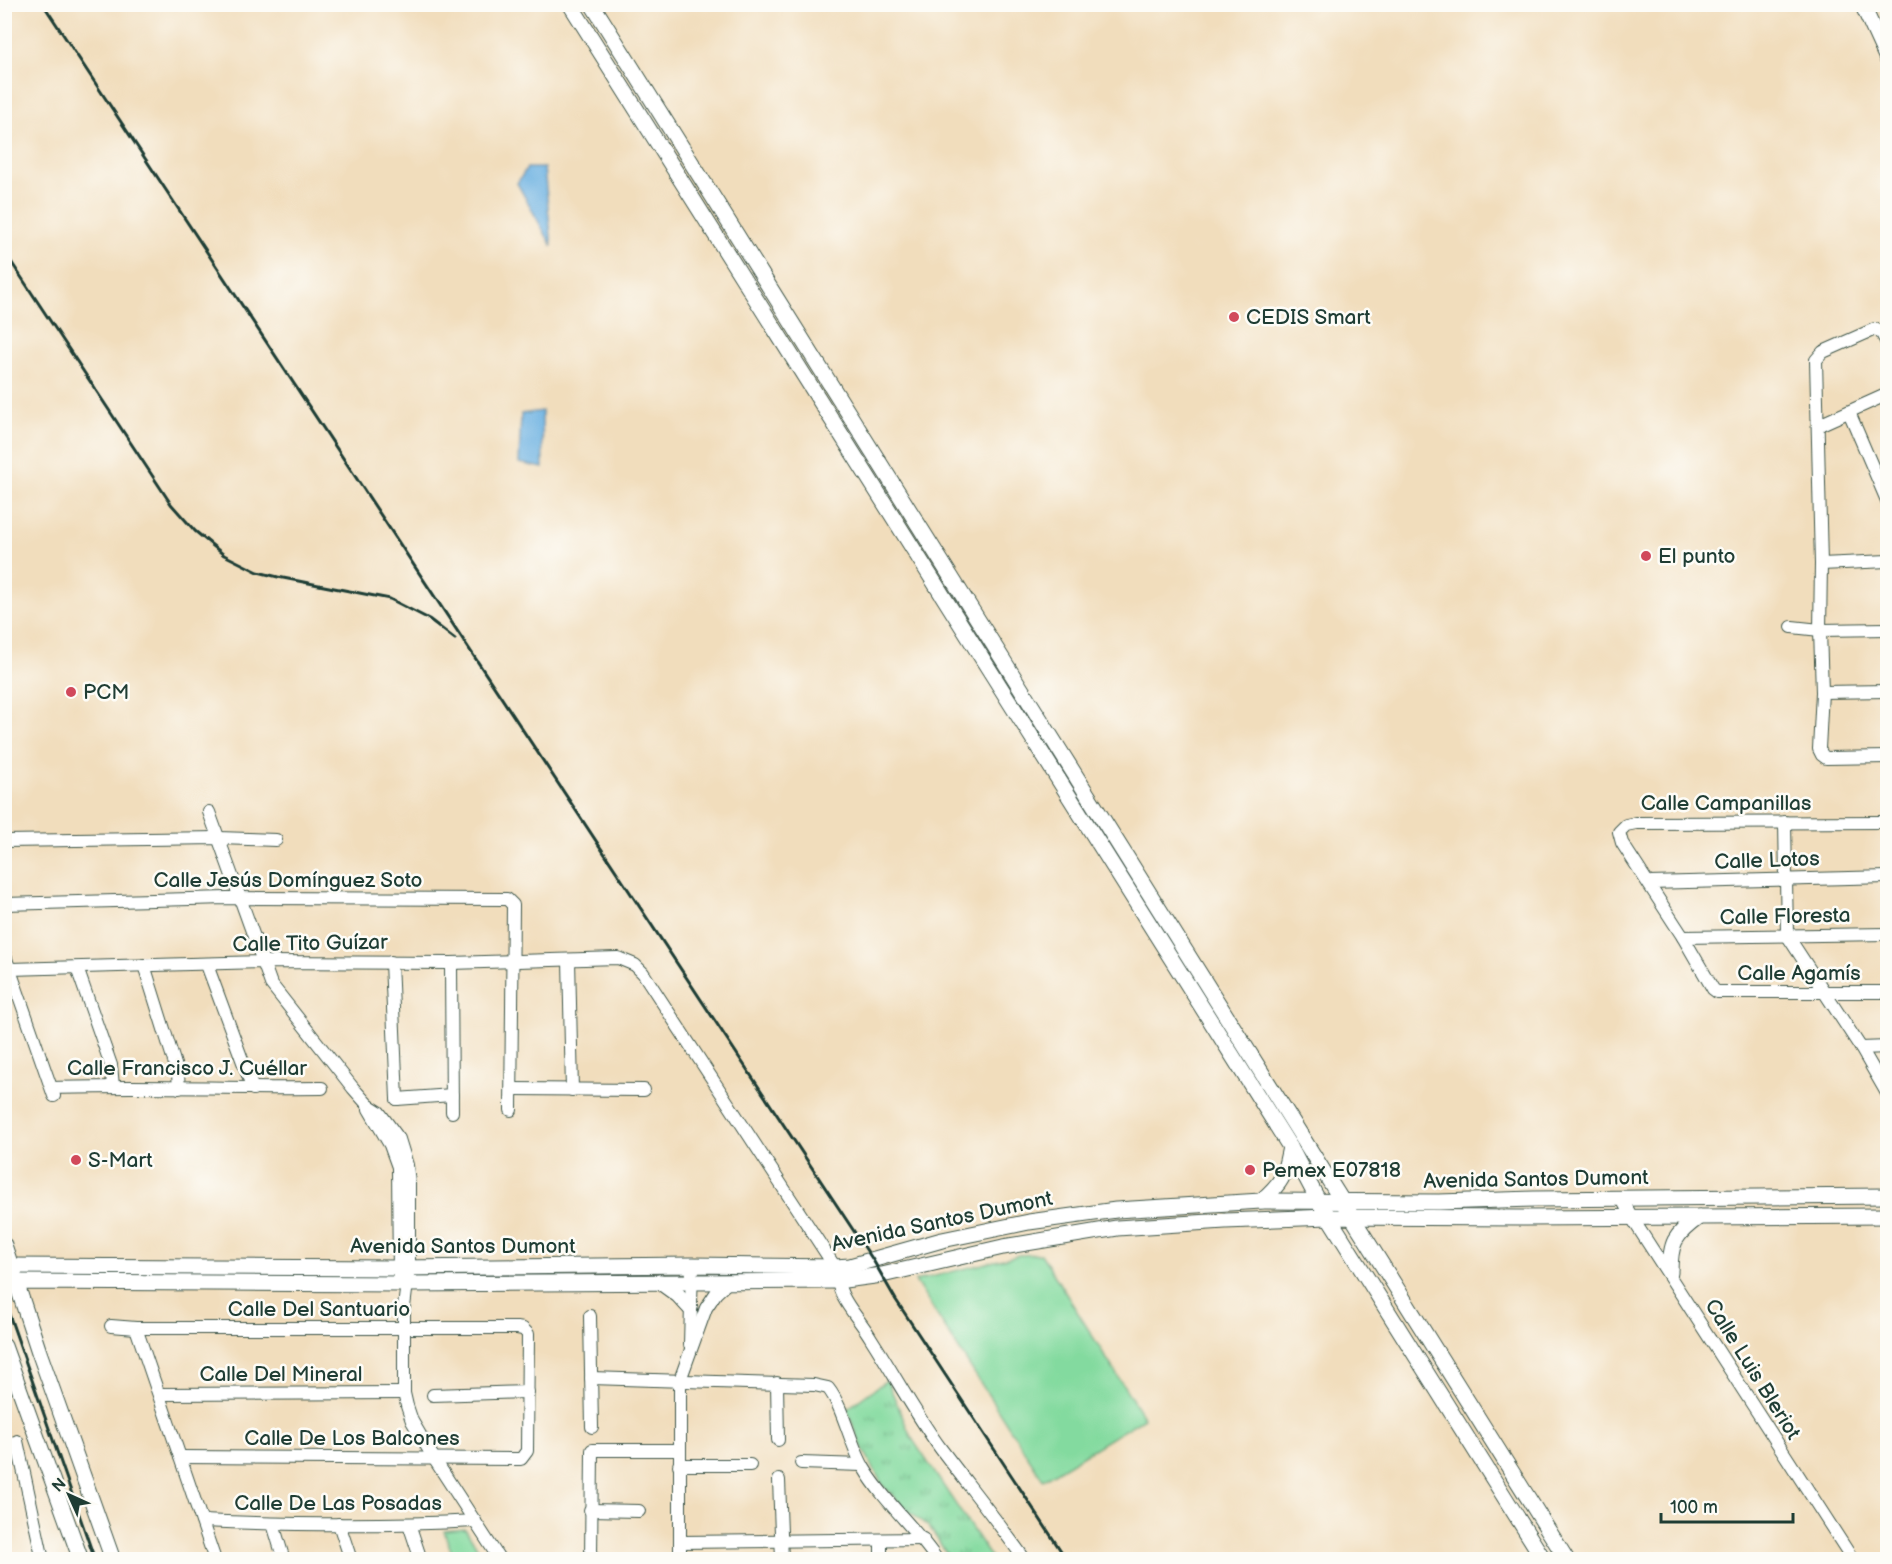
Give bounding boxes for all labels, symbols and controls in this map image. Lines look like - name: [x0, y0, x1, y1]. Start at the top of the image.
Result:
- place label: CEDIS Smart: [1246, 305, 1371, 330]
- marker: CEDIS Smart: [1227, 310, 1241, 324]
- place label: El punto: [1658, 544, 1736, 569]
- marker: El punto: [1639, 549, 1653, 563]
- place label: PCM: [83, 680, 129, 705]
- marker: PCM: [64, 685, 78, 699]
- street label: Calle Campanillas: [1641, 791, 1811, 816]
- street label: Calle Lotos: [1714, 846, 1820, 875]
- street label: Calle Jesús Domínguez Soto: [154, 868, 422, 893]
- street label: Calle Floresta: [1719, 903, 1851, 930]
- street label: Calle Tito Guízar: [232, 930, 388, 957]
- street label: Calle Agamís: [1737, 961, 1861, 986]
- street label: Calle Francisco J. Cuéllar: [67, 1056, 307, 1081]
- place label: S-Mart: [88, 1148, 153, 1173]
- marker: S-Mart: [69, 1153, 83, 1167]
- place label: Pemex E07818: [1262, 1158, 1401, 1183]
- marker: Pemex E07818: [1243, 1163, 1257, 1177]
- street label: Avenida Santos Dumont: [1423, 1165, 1649, 1194]
- street label: Avenida Santos Dumont: [829, 1186, 1055, 1257]
- street label: Avenida Santos Dumont: [350, 1234, 576, 1259]
- street label: Calle Luis Bleriot: [1699, 1294, 1806, 1445]
- street label: Calle Del Santuario: [228, 1297, 410, 1322]
- street label: Calle Del Mineral: [199, 1362, 363, 1387]
- street label: Calle De Los Balcones: [244, 1426, 460, 1451]
- north arrow: [39, 1465, 99, 1525]
- text: N: [48, 1474, 70, 1496]
- scale bar: [1661, 1486, 1793, 1524]
- street label: Calle De Las Posadas: [234, 1491, 442, 1516]
- text: 100 m: [1670, 1497, 1718, 1518]

